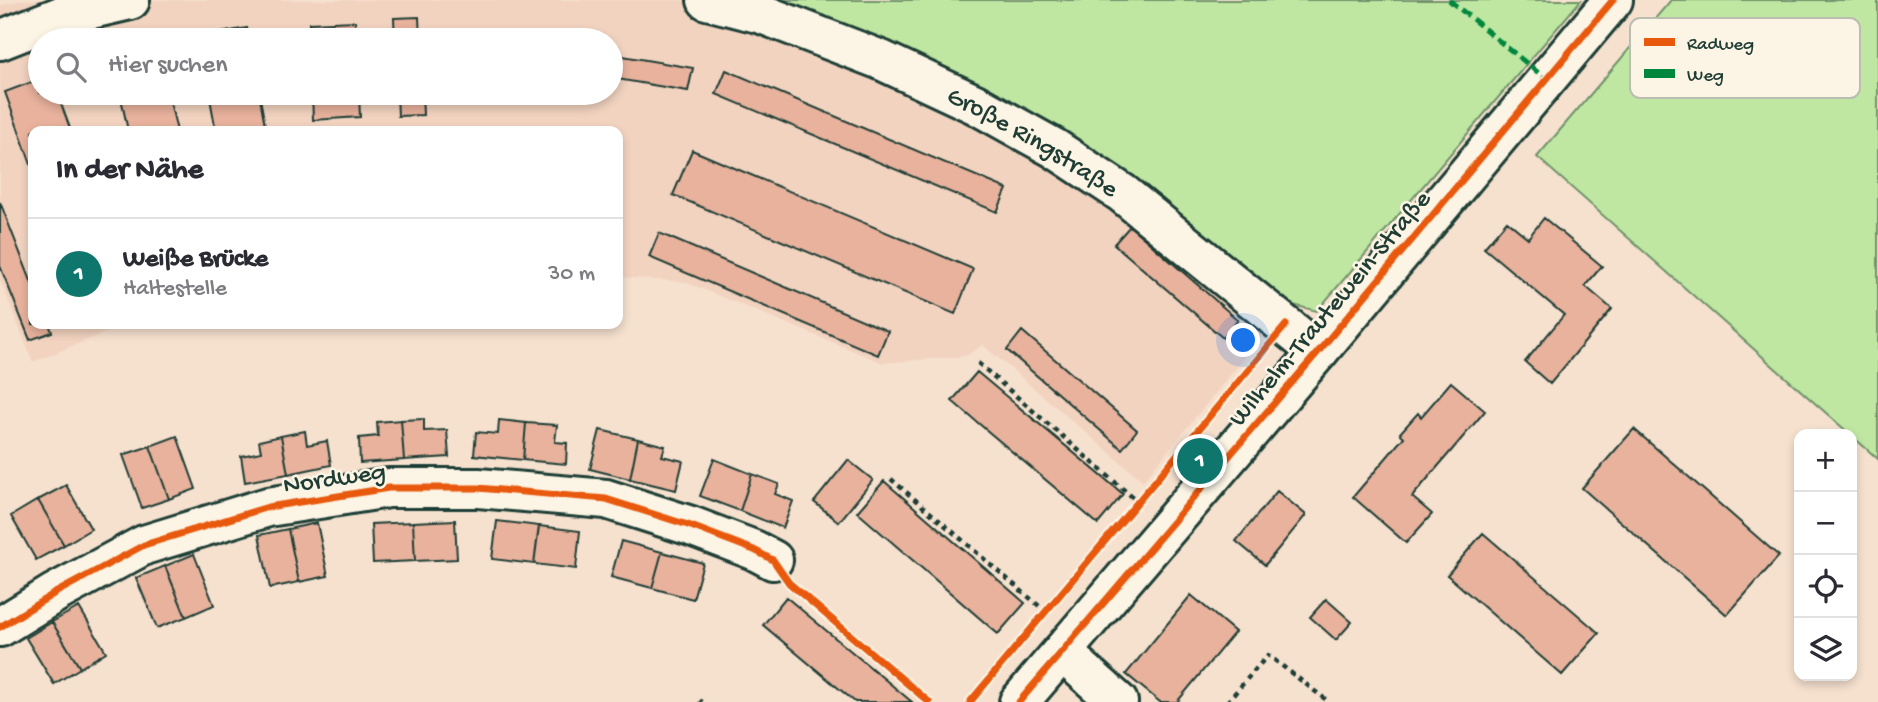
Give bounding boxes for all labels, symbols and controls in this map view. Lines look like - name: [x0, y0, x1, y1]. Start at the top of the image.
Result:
- legend: [1630, 18, 1860, 98]
- search box: [28, 28, 623, 105]
- text: Radweg: [1687, 34, 1754, 57]
- icon: search: [52, 48, 90, 86]
- text: Hier suchen: [108, 51, 228, 82]
- text: Weg: [1687, 65, 1724, 88]
- street label: Große Ringstraße: [941, 82, 1123, 207]
- text: In der Nähe: [56, 154, 203, 189]
- street label: Wilhelm-Trautewein-Straße: [1224, 185, 1440, 434]
- text: Weiße Brücke: [123, 245, 268, 276]
- text: 1: [74, 261, 84, 288]
- text: 30 m: [548, 261, 595, 288]
- text: Haltestelle: [123, 276, 227, 303]
- your location: [1226, 323, 1260, 357]
- map controls: [1794, 429, 1857, 681]
- button: +: [1794, 429, 1857, 492]
- pin: 1: [1177, 435, 1223, 487]
- street label: Nordweg: [281, 458, 388, 503]
- button: −: [1794, 492, 1857, 555]
- button: locate: [1794, 555, 1857, 618]
- button: layers: [1794, 618, 1857, 681]

